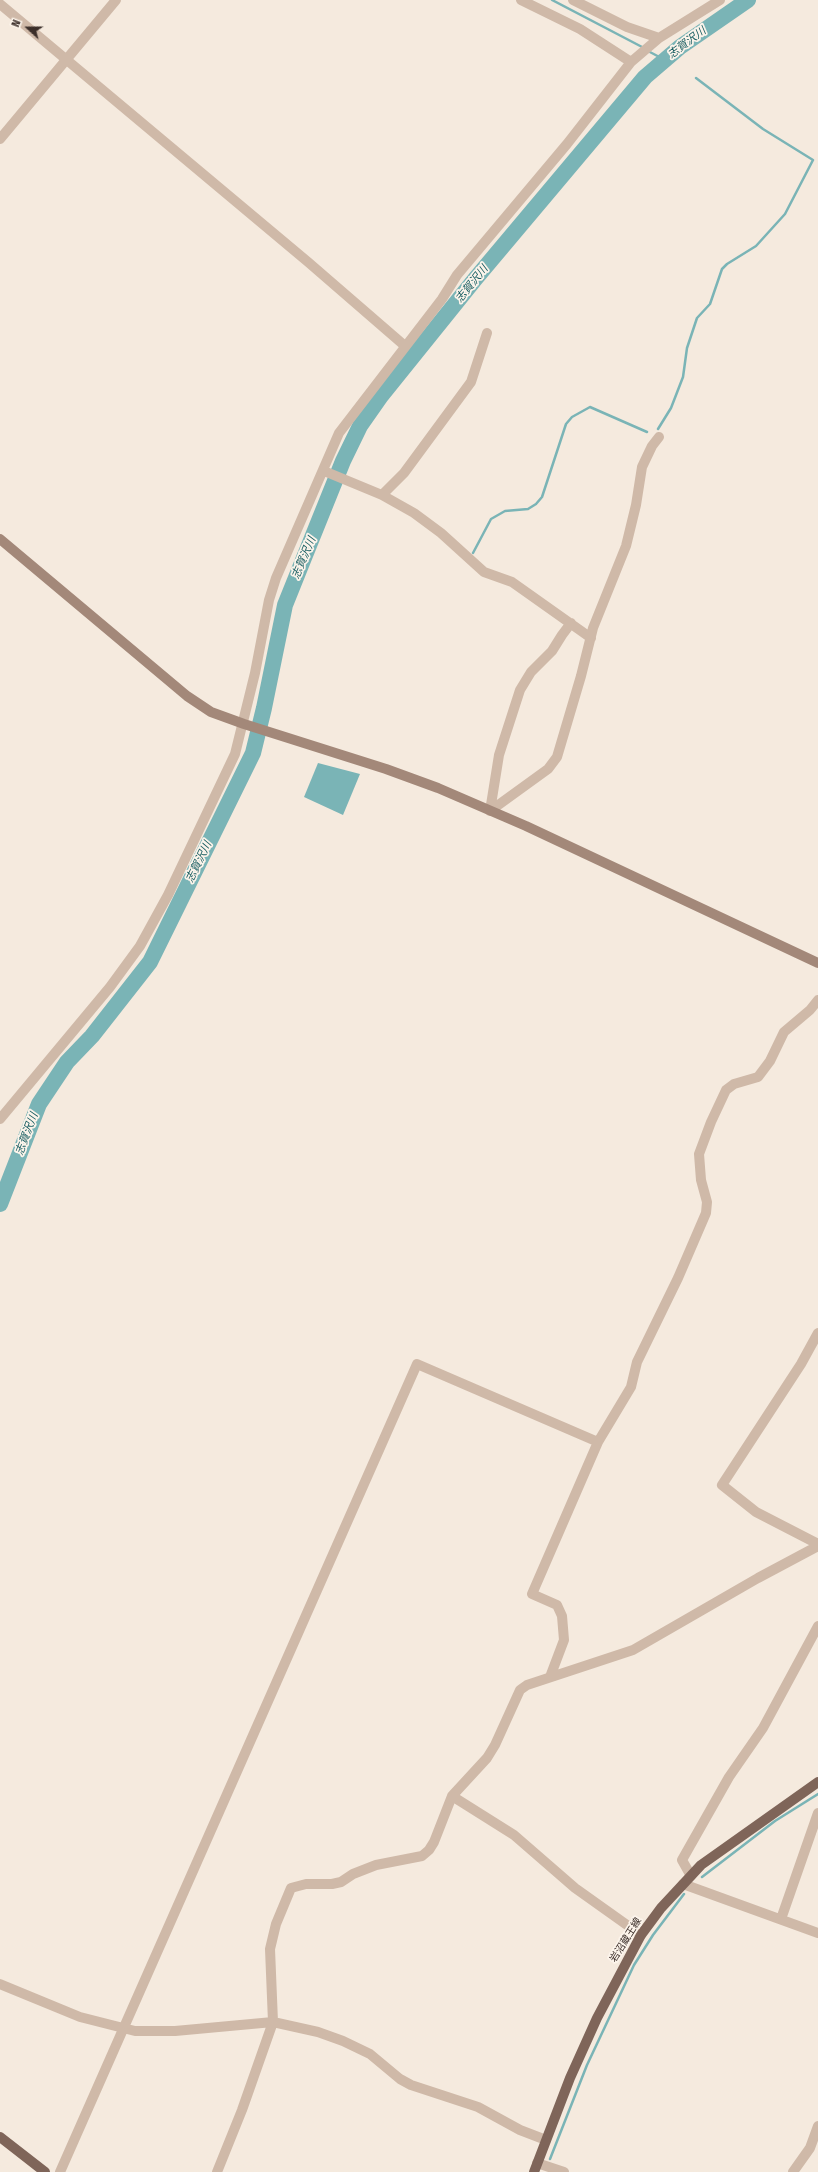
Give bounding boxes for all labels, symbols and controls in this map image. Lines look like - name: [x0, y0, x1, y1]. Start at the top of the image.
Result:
- north arrow: [8, 8, 48, 48]
- text: N: [9, 18, 24, 29]
- water label: 志賀沢川: [665, 24, 709, 62]
- water label: 志賀沢川: [453, 263, 491, 305]
- water label: 志賀沢川: [289, 535, 319, 581]
- water label: 志賀沢川: [183, 839, 215, 885]
- water label: 志賀沢川: [13, 1111, 41, 1157]
- street label: 岩沼蔵王線: [608, 1916, 644, 1964]

